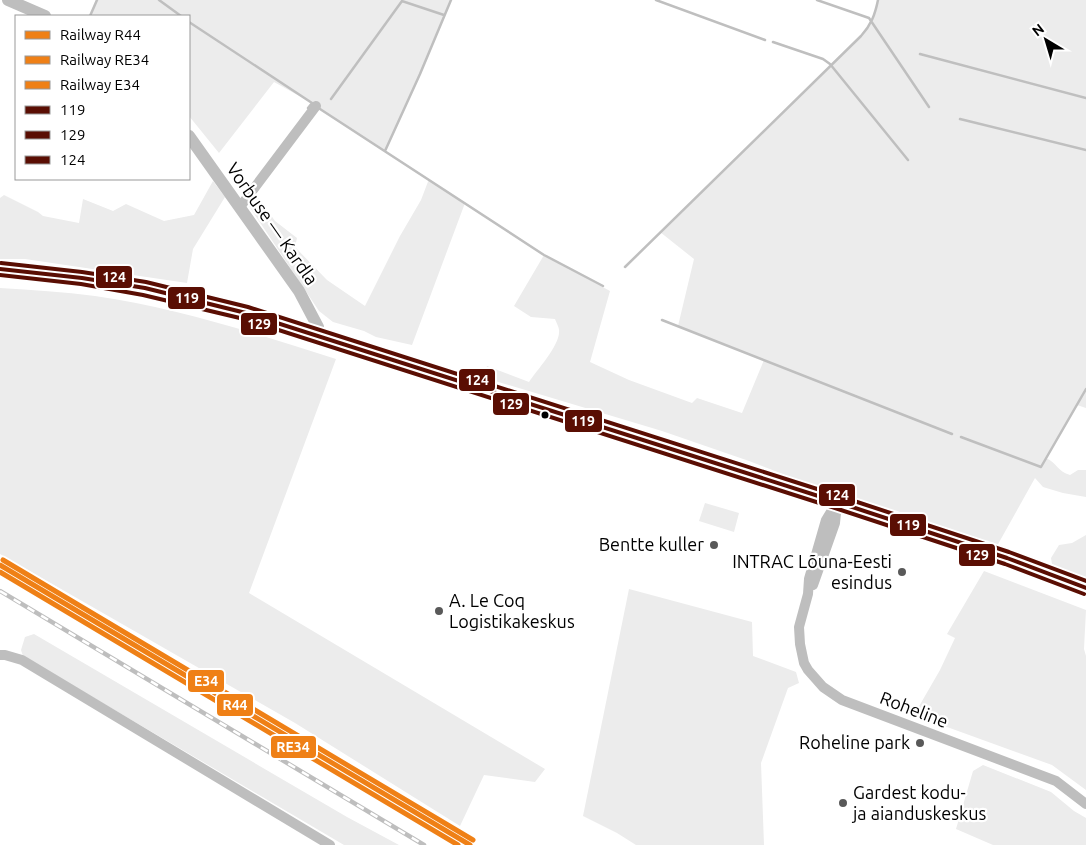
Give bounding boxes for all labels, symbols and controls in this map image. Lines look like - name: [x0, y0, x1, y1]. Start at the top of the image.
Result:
- legend: [15, 15, 190, 180]
- north arrow: [1021, 15, 1071, 65]
- text: N: [1029, 20, 1047, 39]
- text: Railway R44: [60, 26, 141, 43]
- text: Railway RE34: [60, 51, 149, 68]
- text: Railway E34: [60, 76, 140, 93]
- text: 119: [60, 101, 85, 118]
- text: 129: [60, 126, 85, 143]
- text: 124: [60, 151, 85, 168]
- street label: Vorbuse — Kardla: [223, 159, 322, 288]
- line badge: 124: [95, 265, 133, 289]
- text: 124: [102, 269, 126, 285]
- line badge: 119: [167, 286, 206, 310]
- text: 119: [175, 290, 199, 306]
- line badge: 129: [240, 312, 278, 336]
- text: 129: [247, 316, 271, 332]
- line badge: 124: [458, 368, 496, 392]
- text: 124: [465, 372, 489, 388]
- line badge: 129: [492, 392, 530, 416]
- text: 129: [499, 396, 523, 412]
- line badge: 119: [564, 409, 603, 433]
- unlabelled marker: [540, 410, 550, 420]
- text: 119: [571, 413, 595, 429]
- line badge: 124: [818, 483, 856, 507]
- text: 124: [825, 487, 849, 503]
- line badge: 119: [889, 513, 927, 537]
- text: 119: [896, 517, 920, 533]
- place label: Bentte kuller: [599, 534, 704, 554]
- marker: Bentte kuller: [708, 539, 720, 551]
- line badge: 129: [958, 543, 996, 567]
- text: 129: [965, 547, 989, 563]
- place label: INTRAC Lõuna-Eesti esindus: [732, 551, 892, 592]
- marker: INTRAC Lõuna-Eesti esindus: [896, 566, 908, 578]
- place label: A. Le Coq Logistikakeskus: [449, 590, 575, 631]
- marker: A. Le Coq Logistikakeskus: [433, 605, 445, 617]
- line badge: E34: [187, 669, 225, 693]
- text: E34: [194, 673, 218, 689]
- street label: Roheline: [878, 687, 951, 731]
- line badge: R44: [216, 693, 254, 717]
- text: R44: [223, 697, 248, 713]
- place label: Roheline park: [799, 732, 910, 752]
- line badge: RE34: [270, 735, 317, 759]
- marker: Roheline park: [914, 737, 926, 749]
- text: RE34: [276, 739, 310, 755]
- place label: Gardest kodu- ja aianduskeskus: [851, 782, 986, 823]
- marker: Gardest kodu- ja aianduskeskus: [837, 797, 849, 809]

